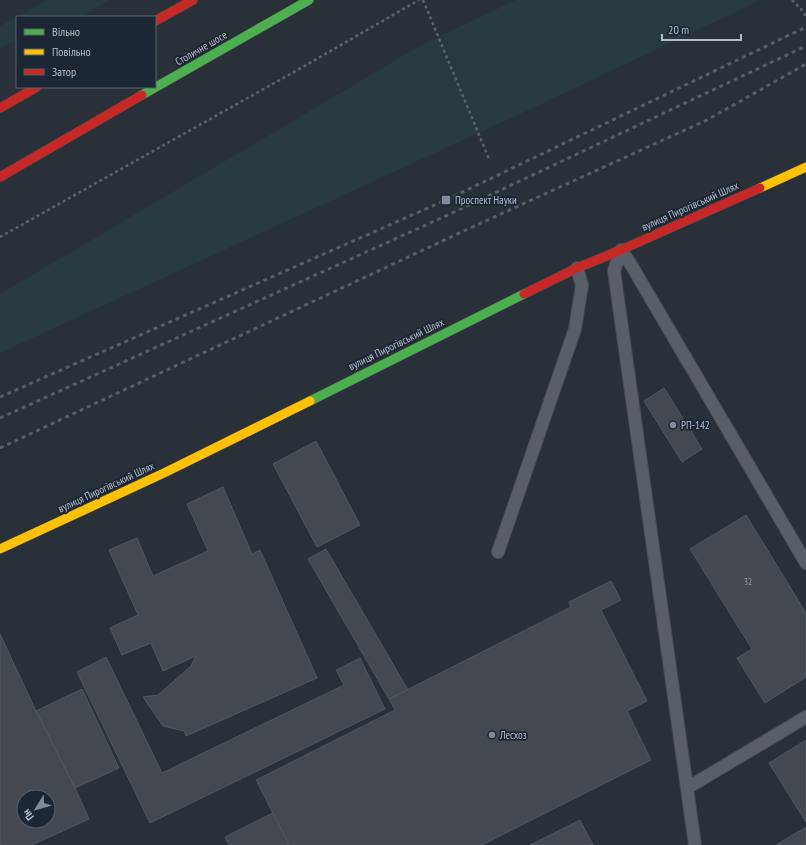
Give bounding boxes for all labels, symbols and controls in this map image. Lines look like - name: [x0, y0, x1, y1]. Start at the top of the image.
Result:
- legend: [16, 16, 156, 88]
- scale bar: [662, 16, 741, 42]
- text: 20 m: [668, 22, 689, 37]
- text: Вільно: [52, 24, 80, 39]
- street label: Столичне шосе: [173, 27, 230, 68]
- text: Повільно: [52, 44, 91, 59]
- text: Затор: [52, 64, 76, 79]
- street label: вулиця Пирогівський Шлях: [639, 178, 741, 234]
- place label: Проспект Науки: [455, 193, 517, 207]
- marker: Проспект Науки: [440, 194, 452, 206]
- street label: вулиця Пирогівський Шлях: [346, 315, 447, 373]
- place label: РП-142: [681, 418, 710, 432]
- marker: РП-142: [668, 420, 678, 430]
- street label: вулиця Пирогівський Шлях: [56, 458, 157, 515]
- house number: 32: [744, 576, 752, 587]
- place label: Лесхоз: [499, 728, 527, 742]
- marker: Лесхоз: [487, 730, 497, 740]
- north arrow: [16, 789, 56, 829]
- text: Пн: [19, 806, 37, 823]

